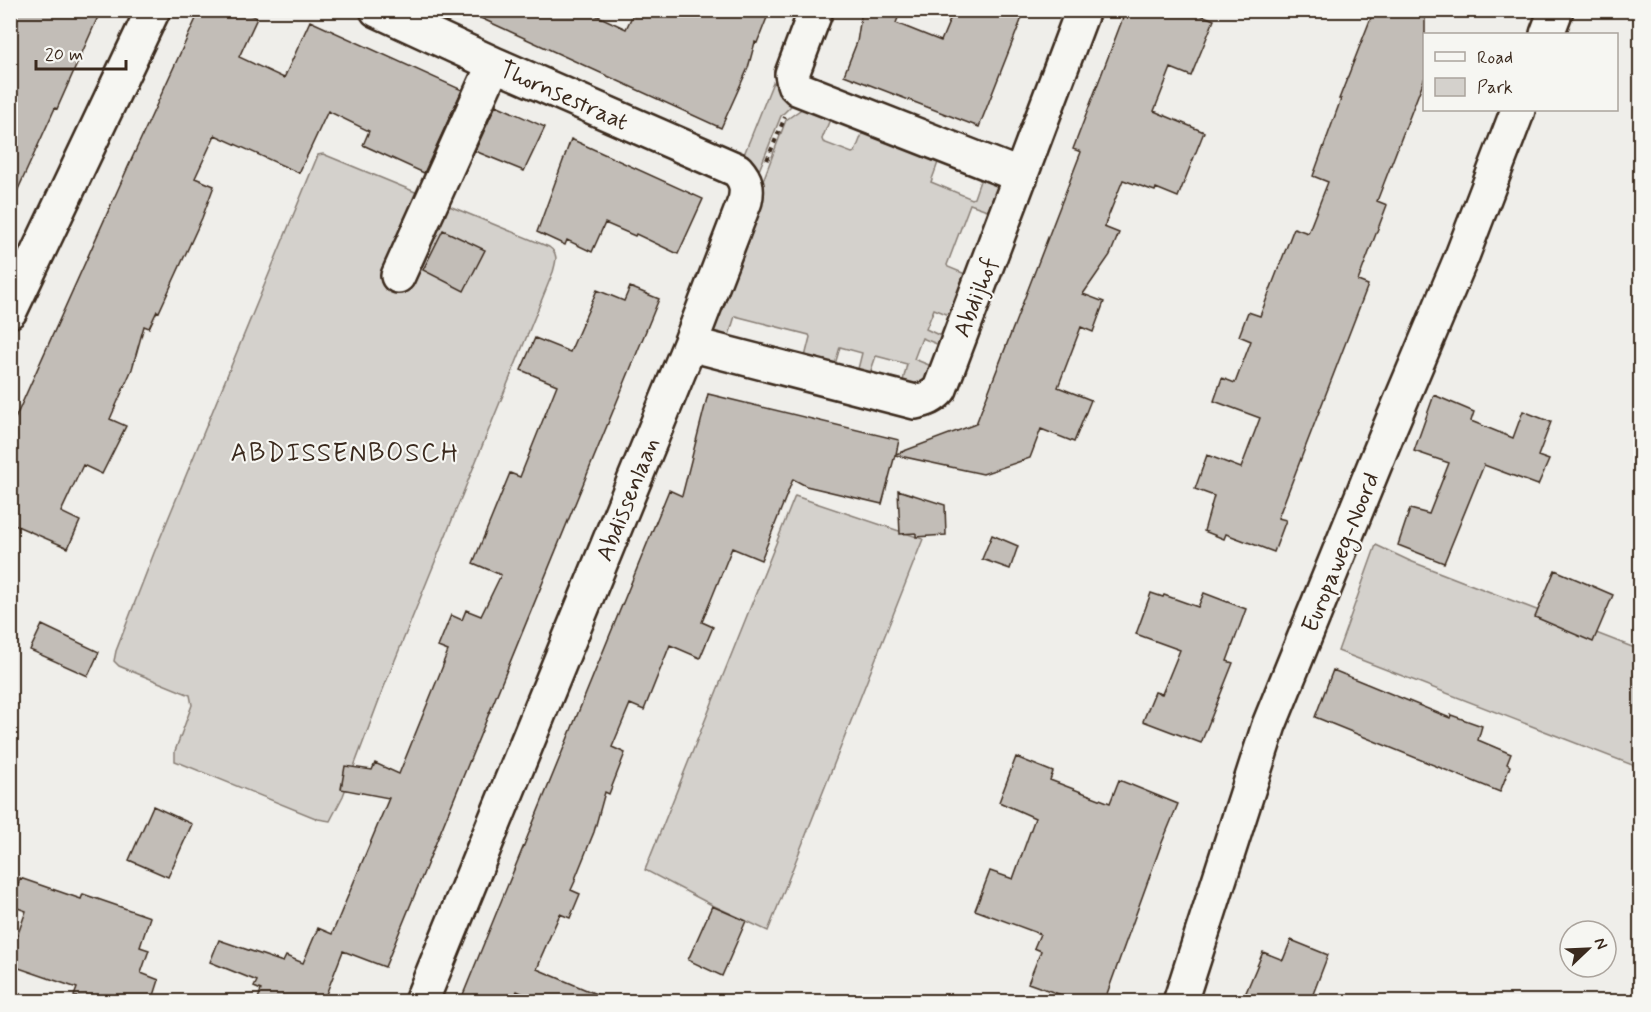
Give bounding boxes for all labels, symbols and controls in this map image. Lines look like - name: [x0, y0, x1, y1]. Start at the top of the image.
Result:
- scale bar: [36, 33, 126, 71]
- legend: [1423, 33, 1618, 111]
- text: 20 m: [45, 43, 83, 67]
- text: Road: [1477, 46, 1513, 70]
- street label: Thornsestraat: [494, 54, 633, 139]
- text: Park: [1477, 76, 1513, 100]
- street label: Abdijhof: [947, 253, 1006, 342]
- street label: Abdissenlaan: [590, 433, 667, 566]
- district label: ABDISSENBOSCH: [231, 437, 459, 471]
- street label: Europaweg-Noord: [1295, 468, 1389, 638]
- north arrow: [1558, 919, 1618, 979]
- text: N: [1589, 935, 1612, 953]

